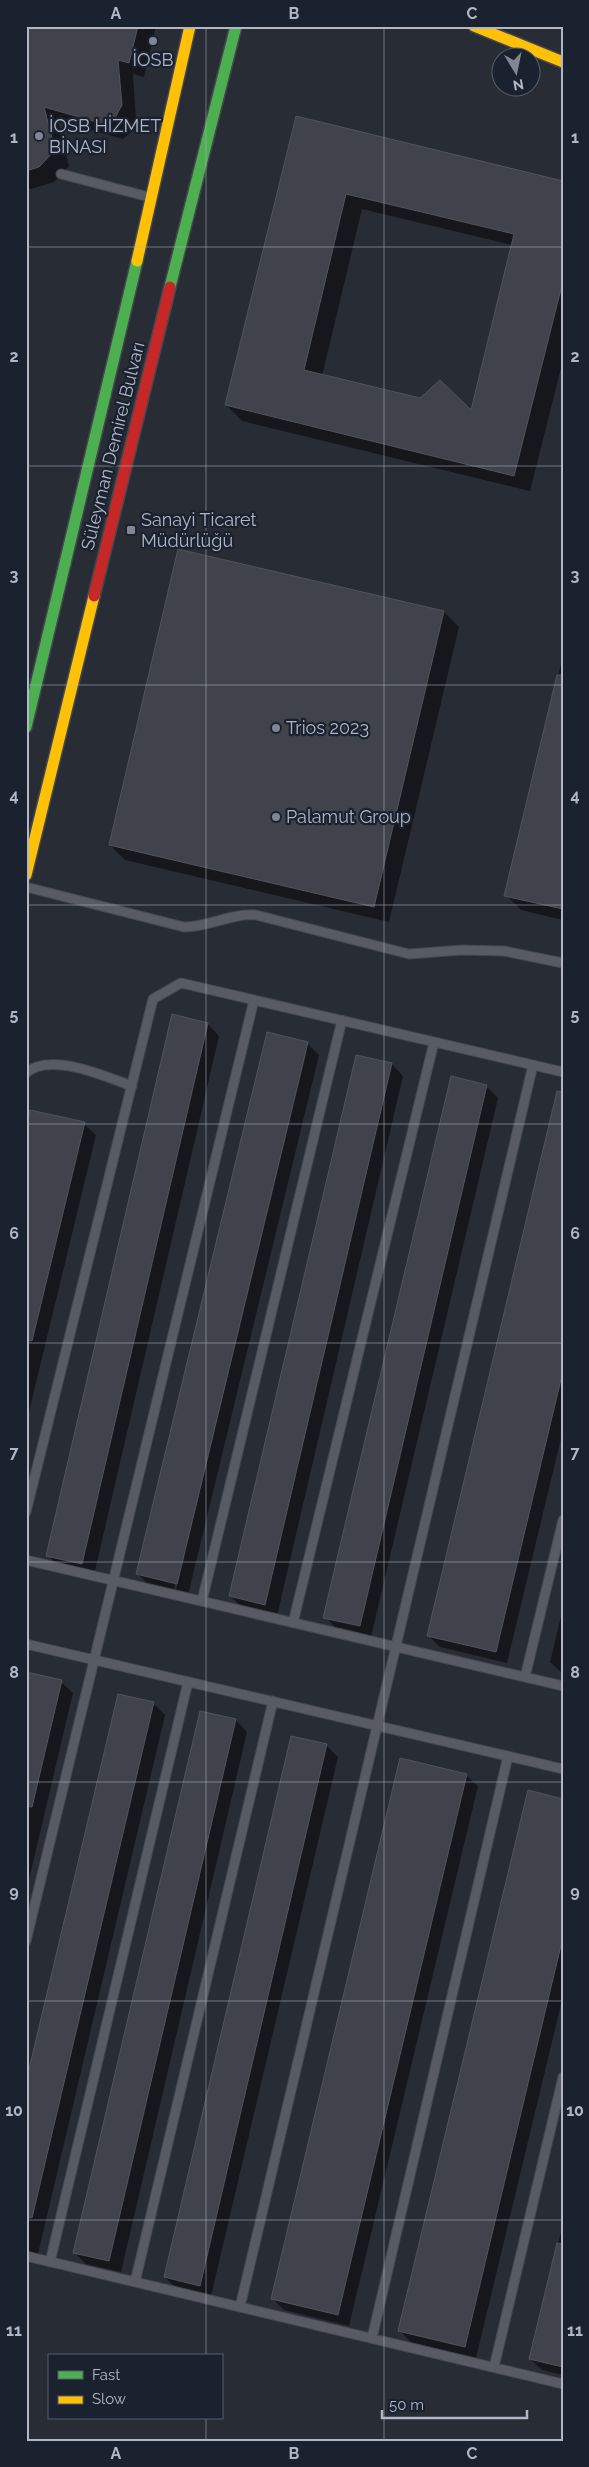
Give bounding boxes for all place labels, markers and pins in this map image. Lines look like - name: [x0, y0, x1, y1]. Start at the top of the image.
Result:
- marker: İOSB: [147, 35, 159, 47]
- place label: İOSB: [133, 49, 173, 70]
- place label: İOSB HİZMET BİNASI: [49, 115, 161, 157]
- marker: İOSB HİZMET BİNASI: [33, 130, 45, 142]
- place label: Sanayi Ticaret Müdürlüğü: [141, 509, 257, 551]
- marker: Sanayi Ticaret Müdürlüğü: [125, 524, 137, 536]
- place label: Trios 2023: [286, 717, 369, 738]
- marker: Trios 2023: [270, 722, 282, 734]
- place label: Palamut Group: [286, 806, 411, 827]
- marker: Palamut Group: [270, 811, 282, 823]

